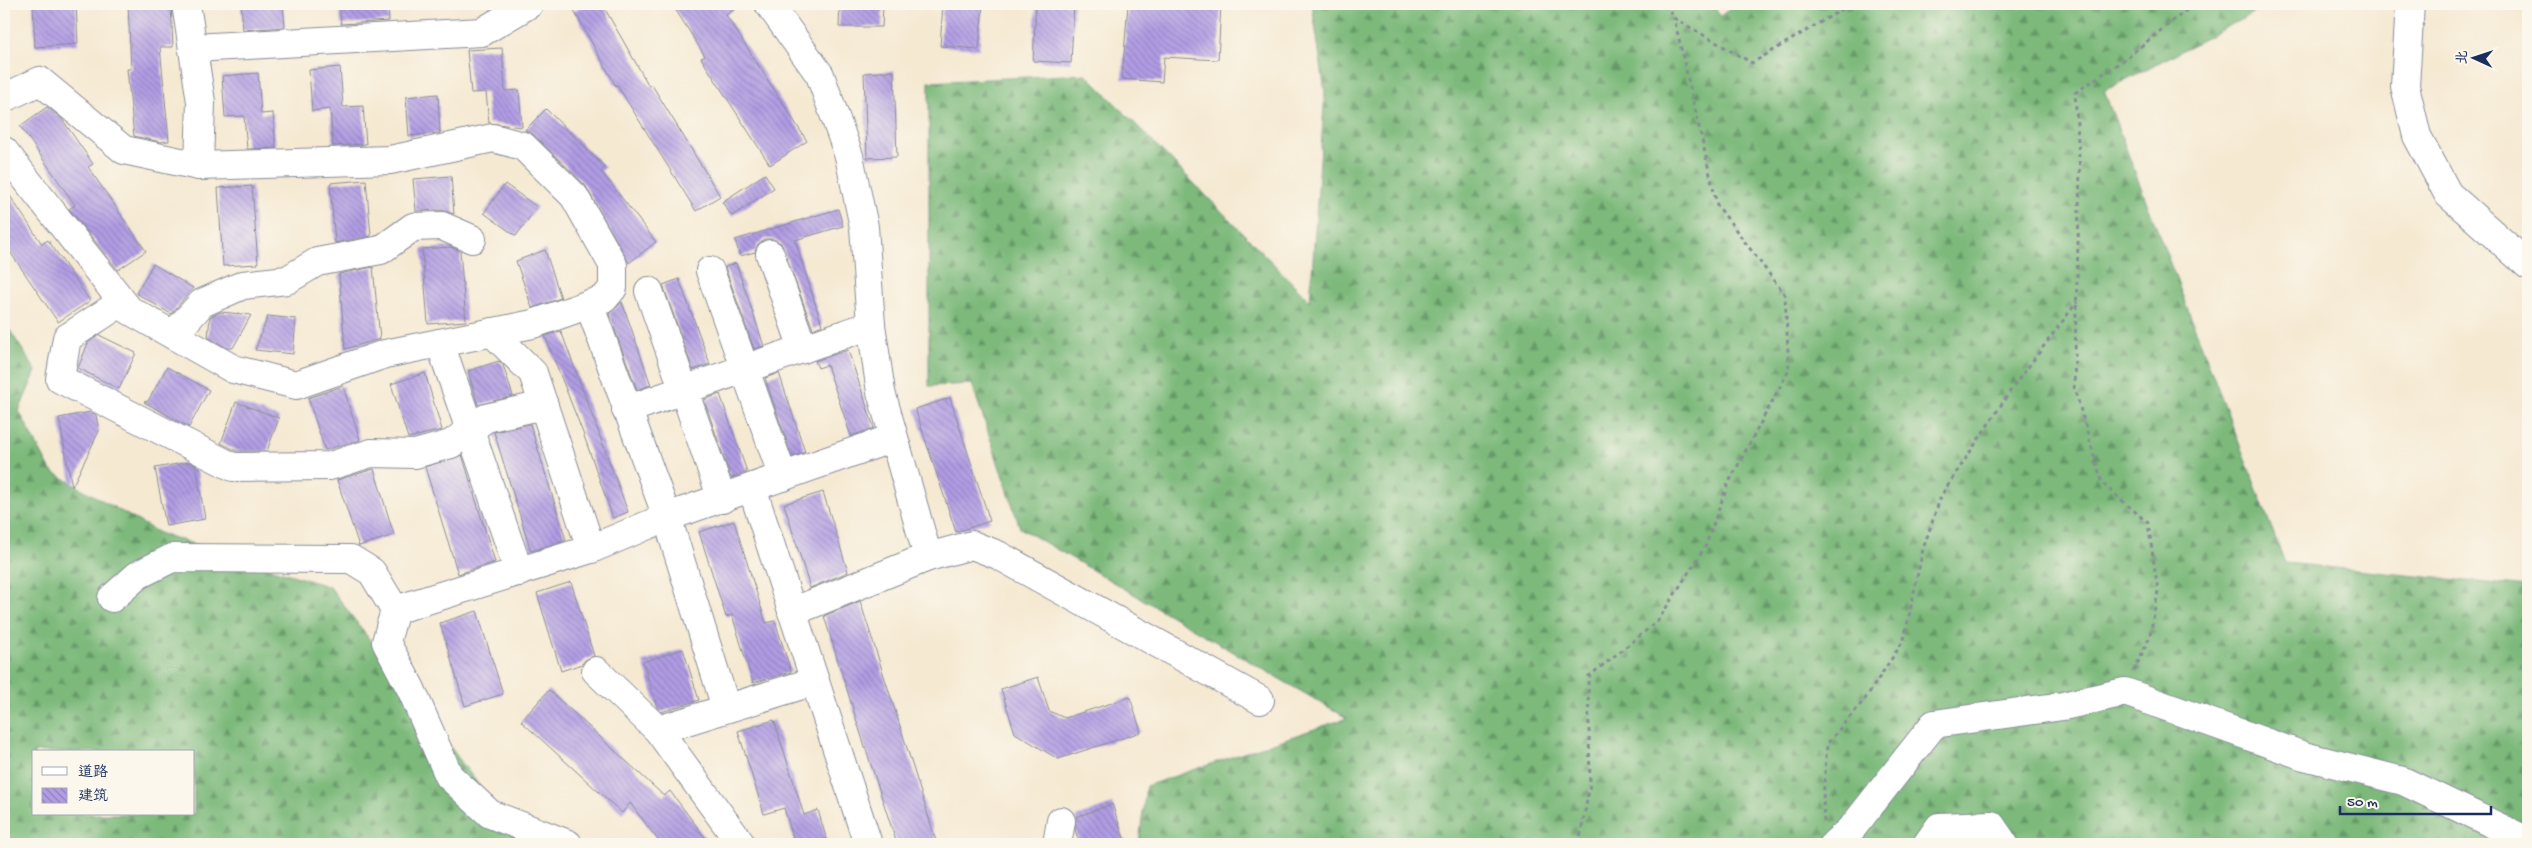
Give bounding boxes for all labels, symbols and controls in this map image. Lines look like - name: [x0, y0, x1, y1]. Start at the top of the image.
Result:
- north arrow: [2450, 32, 2500, 82]
- text: 北: [2455, 50, 2472, 65]
- legend: [32, 750, 195, 816]
- text: 道路: [78, 764, 108, 782]
- scale bar: [2340, 783, 2491, 815]
- text: 建筑: [78, 788, 108, 806]
- text: 50 m: [2347, 794, 2378, 812]

